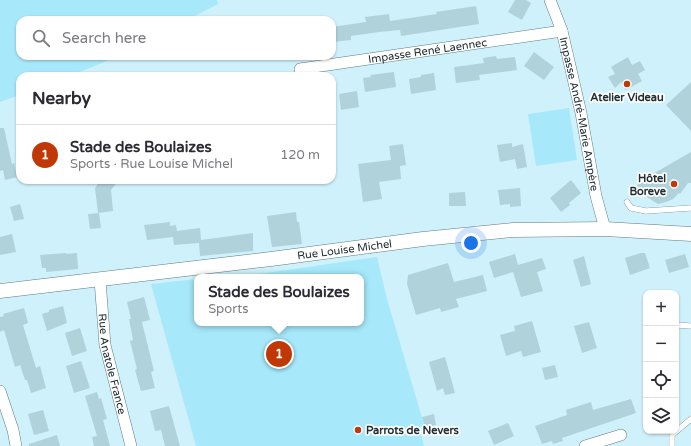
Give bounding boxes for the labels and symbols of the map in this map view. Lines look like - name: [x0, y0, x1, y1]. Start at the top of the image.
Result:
- street label: Impasse René Laennec: [367, 36, 488, 66]
- street label: Impasse André-Marie Ampère: [557, 36, 601, 192]
- marker: Atelier Videau: [622, 79, 632, 89]
- place label: Atelier Videau: [590, 91, 664, 104]
- place label: Hôtel Boreve: [630, 172, 667, 198]
- marker: Hôtel Boreve: [669, 179, 679, 189]
- your location: [461, 233, 481, 253]
- street label: Rue Louise Michel: [296, 237, 393, 262]
- street label: Rue Anatole France: [96, 313, 129, 416]
- pin: 1: [266, 339, 292, 369]
- place label: Parrots de Nevers: [366, 424, 460, 437]
- marker: Parrots de Nevers: [353, 425, 363, 435]

